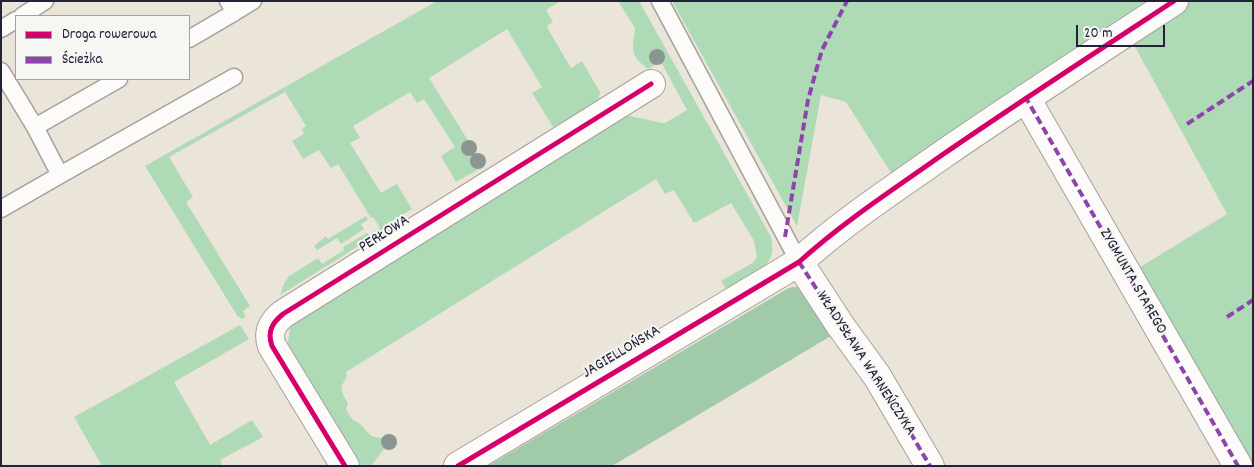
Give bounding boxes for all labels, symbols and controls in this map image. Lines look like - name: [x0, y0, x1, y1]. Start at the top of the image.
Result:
- legend: [15, 15, 190, 80]
- scale bar: [1079, 15, 1168, 47]
- text: 20 m: [1084, 23, 1112, 45]
- text: Droga rowerowa: [62, 24, 156, 46]
- text: Ścieżka: [62, 49, 102, 71]
- street label: PERŁOWA: [356, 212, 414, 258]
- street label: ZYGMUNTA STAREGO: [1094, 226, 1170, 338]
- street label: WŁADYSŁAWA WARNEŃCZYKA: [811, 288, 919, 440]
- street label: JAGIELLOŃSKA: [579, 322, 665, 384]

